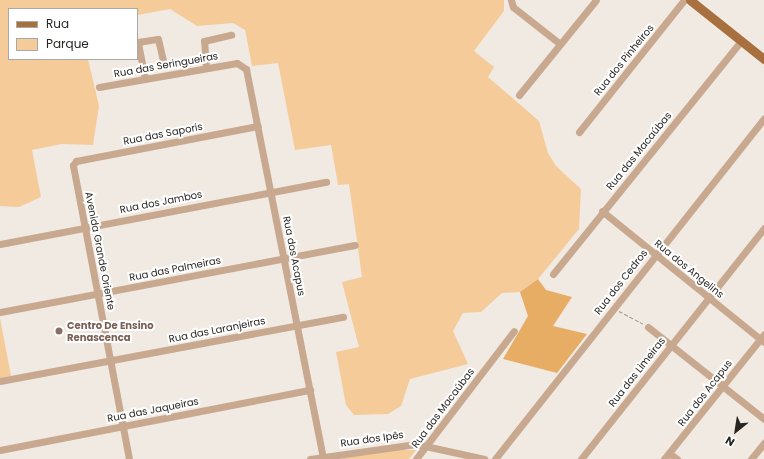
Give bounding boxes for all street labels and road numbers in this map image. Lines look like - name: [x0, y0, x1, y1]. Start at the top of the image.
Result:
- street label: Rua dos Pinheiros: [592, 22, 656, 98]
- street label: Rua das Seringueiras: [113, 50, 219, 80]
- street label: Rua das Macaúbas: [604, 110, 674, 192]
- street label: Rua das Saporis: [122, 120, 204, 148]
- street label: Rua dos Jambos: [119, 188, 203, 216]
- street label: Avenida Grande Oriente: [83, 191, 117, 311]
- street label: Rua dos Acapus: [280, 215, 308, 297]
- street label: Rua dos Angelins: [652, 237, 726, 301]
- street label: Rua dos Cedros: [592, 247, 650, 317]
- street label: Rua das Palmeiras: [128, 254, 222, 284]
- street label: Rua das Laranjeiras: [168, 315, 266, 345]
- street label: Rua das Limeiras: [606, 335, 668, 409]
- street label: Rua dos Acapus: [675, 357, 735, 429]
- street label: Rua das Macaúbas: [409, 366, 477, 450]
- street label: Rua das Jaqueiras: [106, 395, 200, 425]
- street label: Rua dos Ipês: [340, 429, 404, 449]

